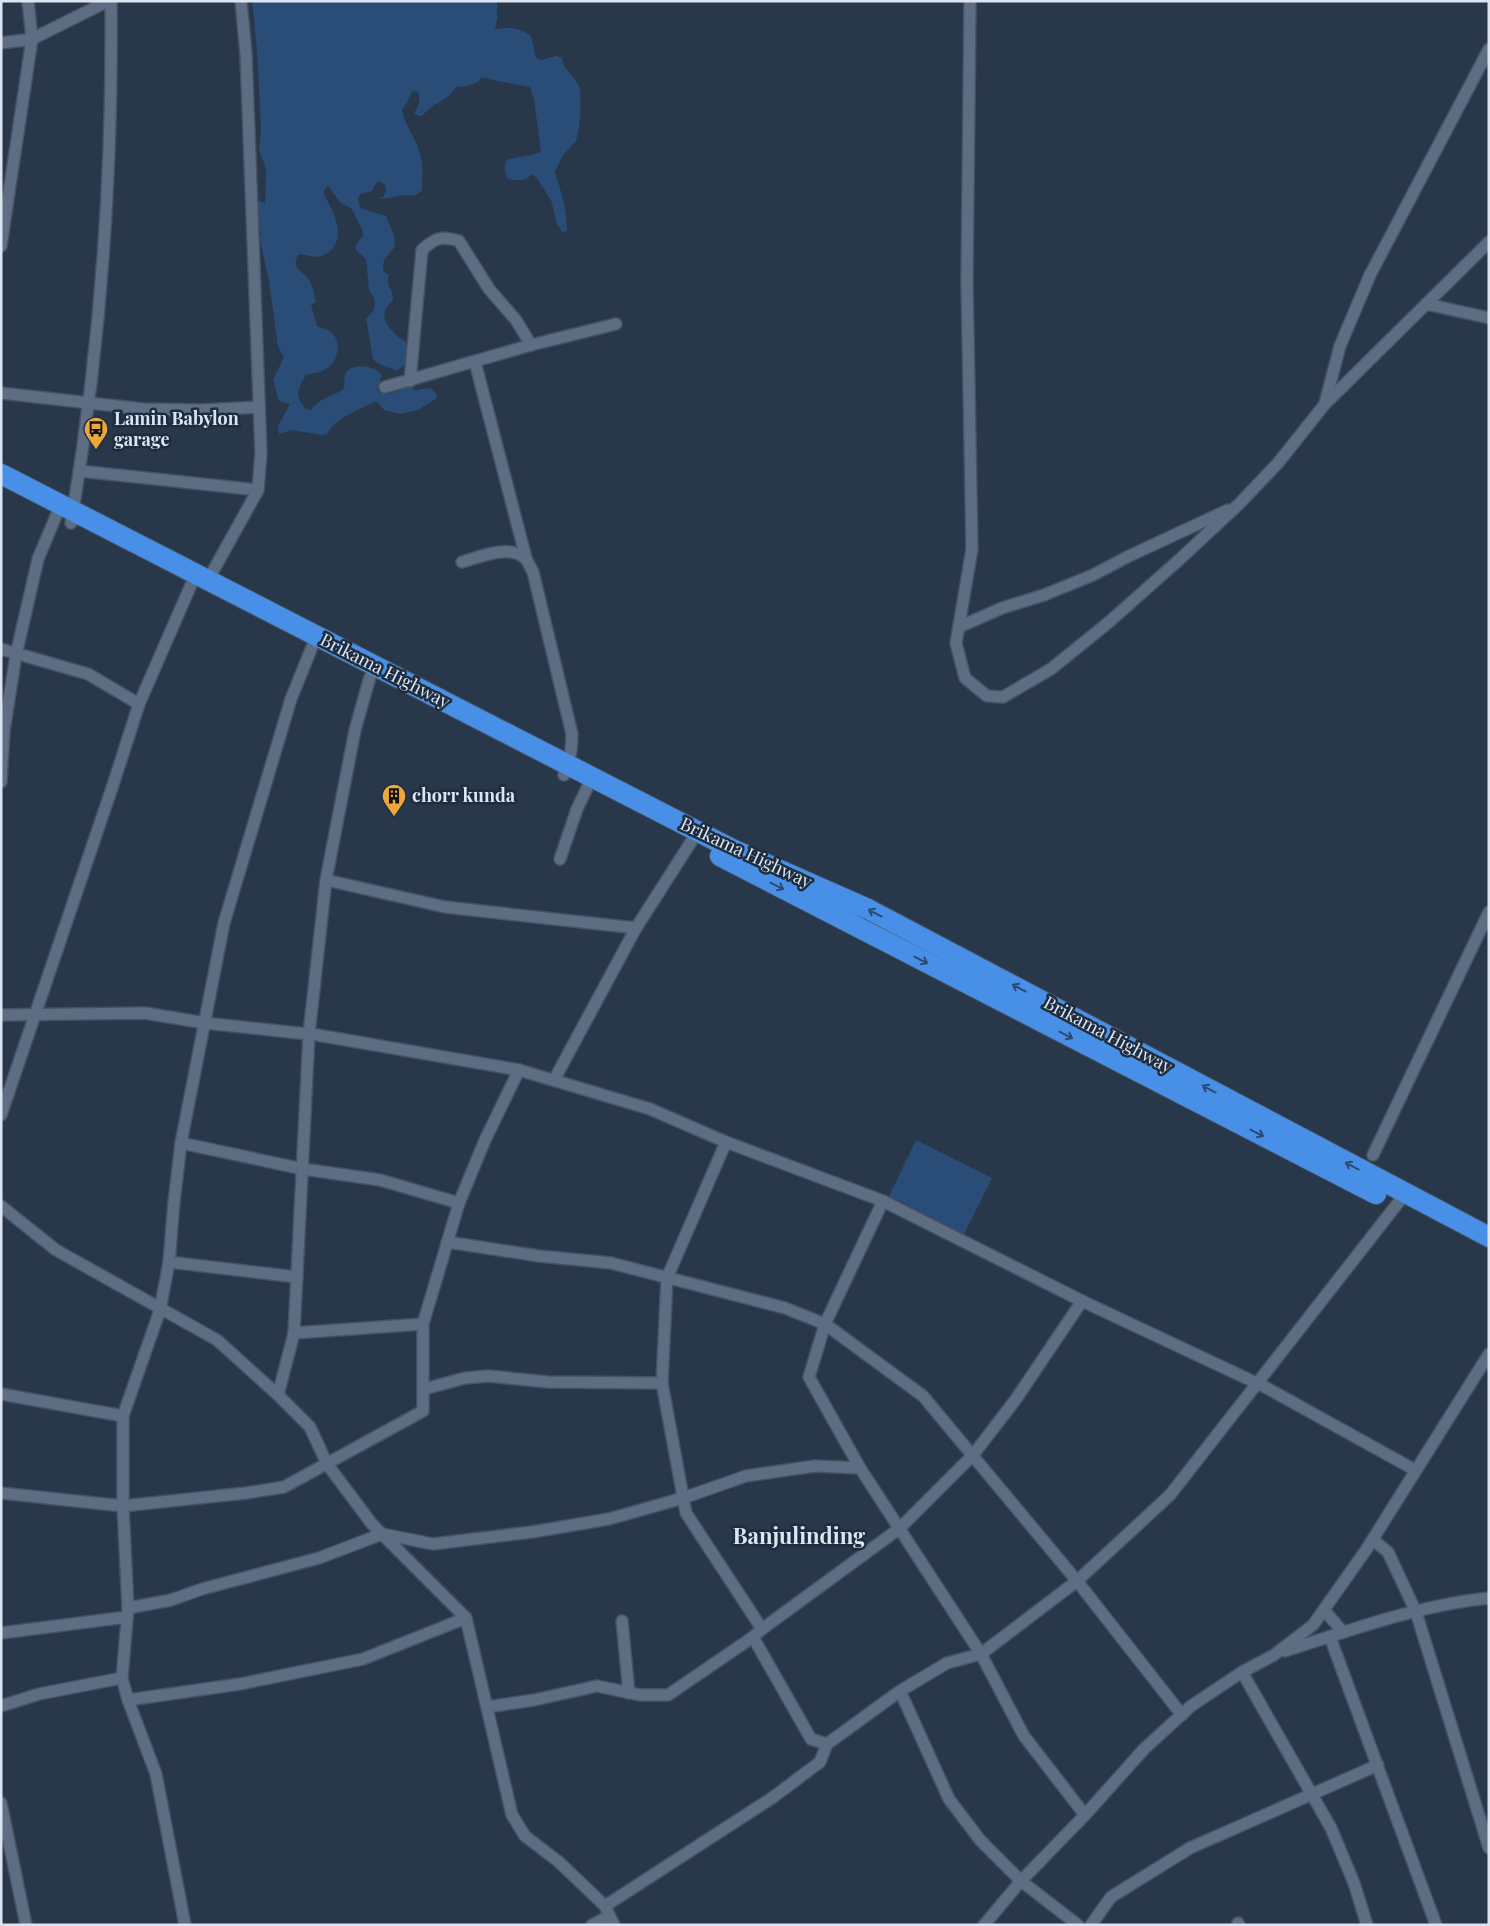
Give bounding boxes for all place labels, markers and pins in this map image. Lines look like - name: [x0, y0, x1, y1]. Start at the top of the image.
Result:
- place label: Lamin Babylon garage: [114, 406, 239, 451]
- bus stop icon: Lamin Babylon garage: [83, 416, 109, 450]
- building icon: chorr kunda: [381, 783, 407, 817]
- place label: chorr kunda: [412, 783, 516, 807]

